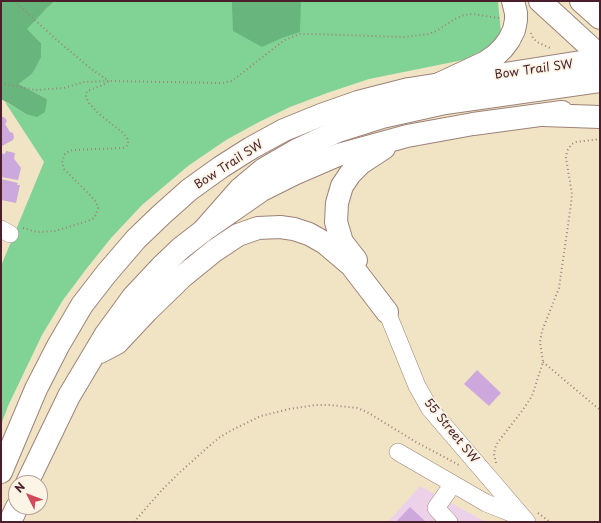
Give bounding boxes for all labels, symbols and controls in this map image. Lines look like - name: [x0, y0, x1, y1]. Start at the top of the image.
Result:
- street label: Bow Trail SW: [494, 57, 574, 83]
- street label: Bow Trail SW: [192, 137, 266, 193]
- street label: 55 Street SW: [421, 396, 481, 466]
- north arrow: [8, 475, 48, 515]
- text: N: [10, 478, 29, 496]

